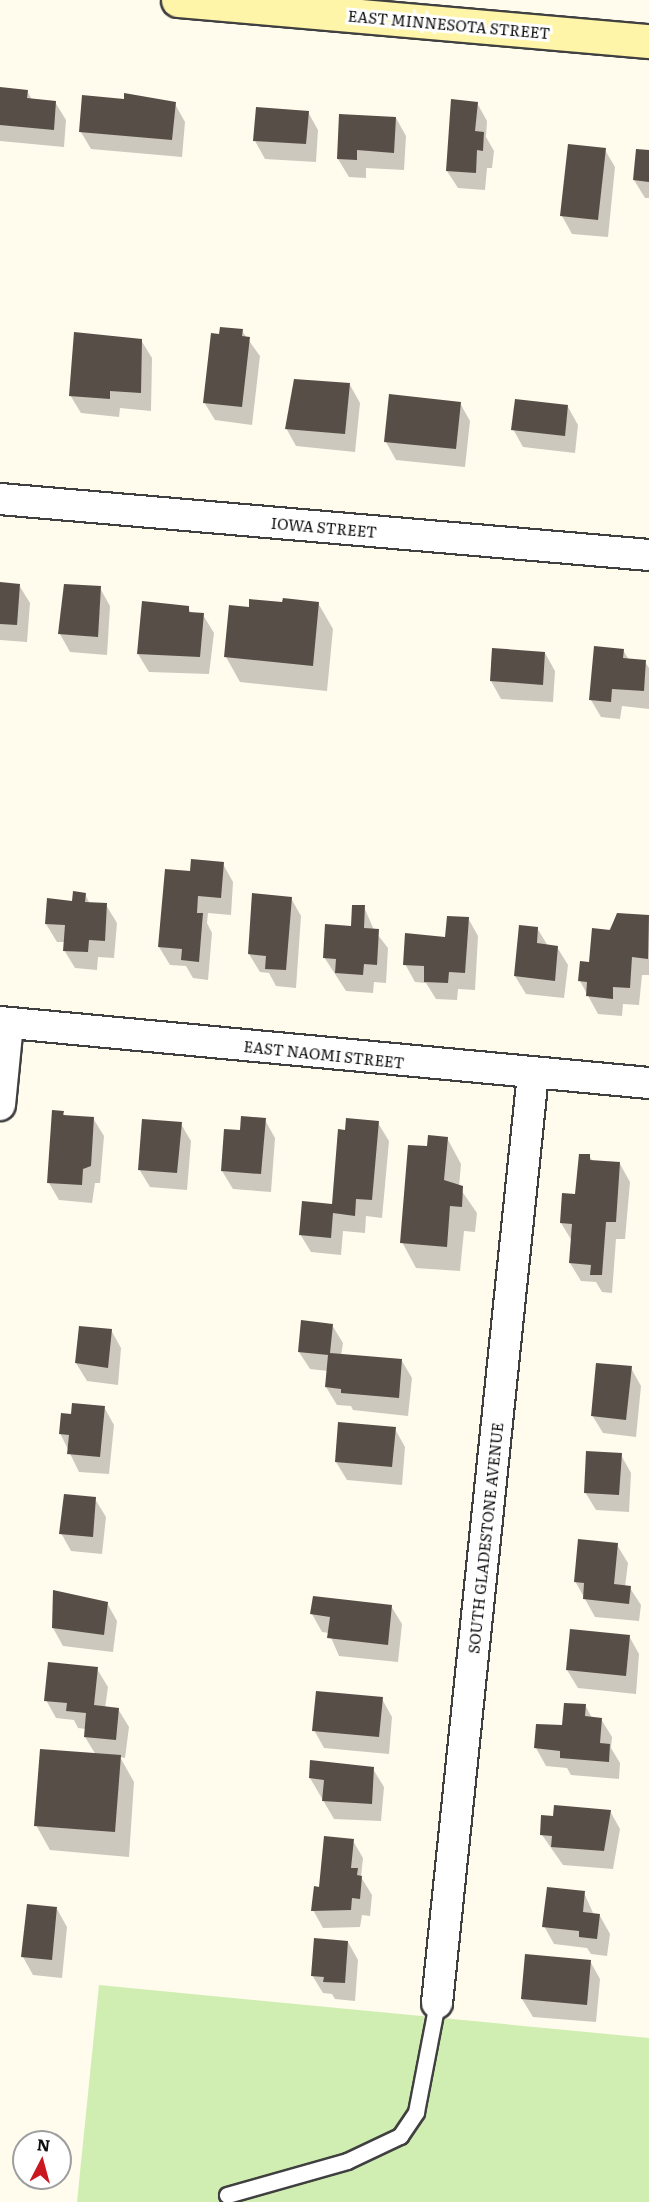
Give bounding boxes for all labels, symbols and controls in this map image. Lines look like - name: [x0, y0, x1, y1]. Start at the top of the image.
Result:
- street label: EAST MINNESOTA STREET: [347, 6, 551, 42]
- street label: IOWA STREET: [270, 513, 378, 541]
- street label: EAST NAOMI STREET: [243, 1037, 405, 1071]
- street label: SOUTH GLADESTONE AVENUE: [464, 1422, 506, 1654]
- north arrow: [12, 2130, 72, 2190]
- text: N: [36, 2131, 52, 2157]

